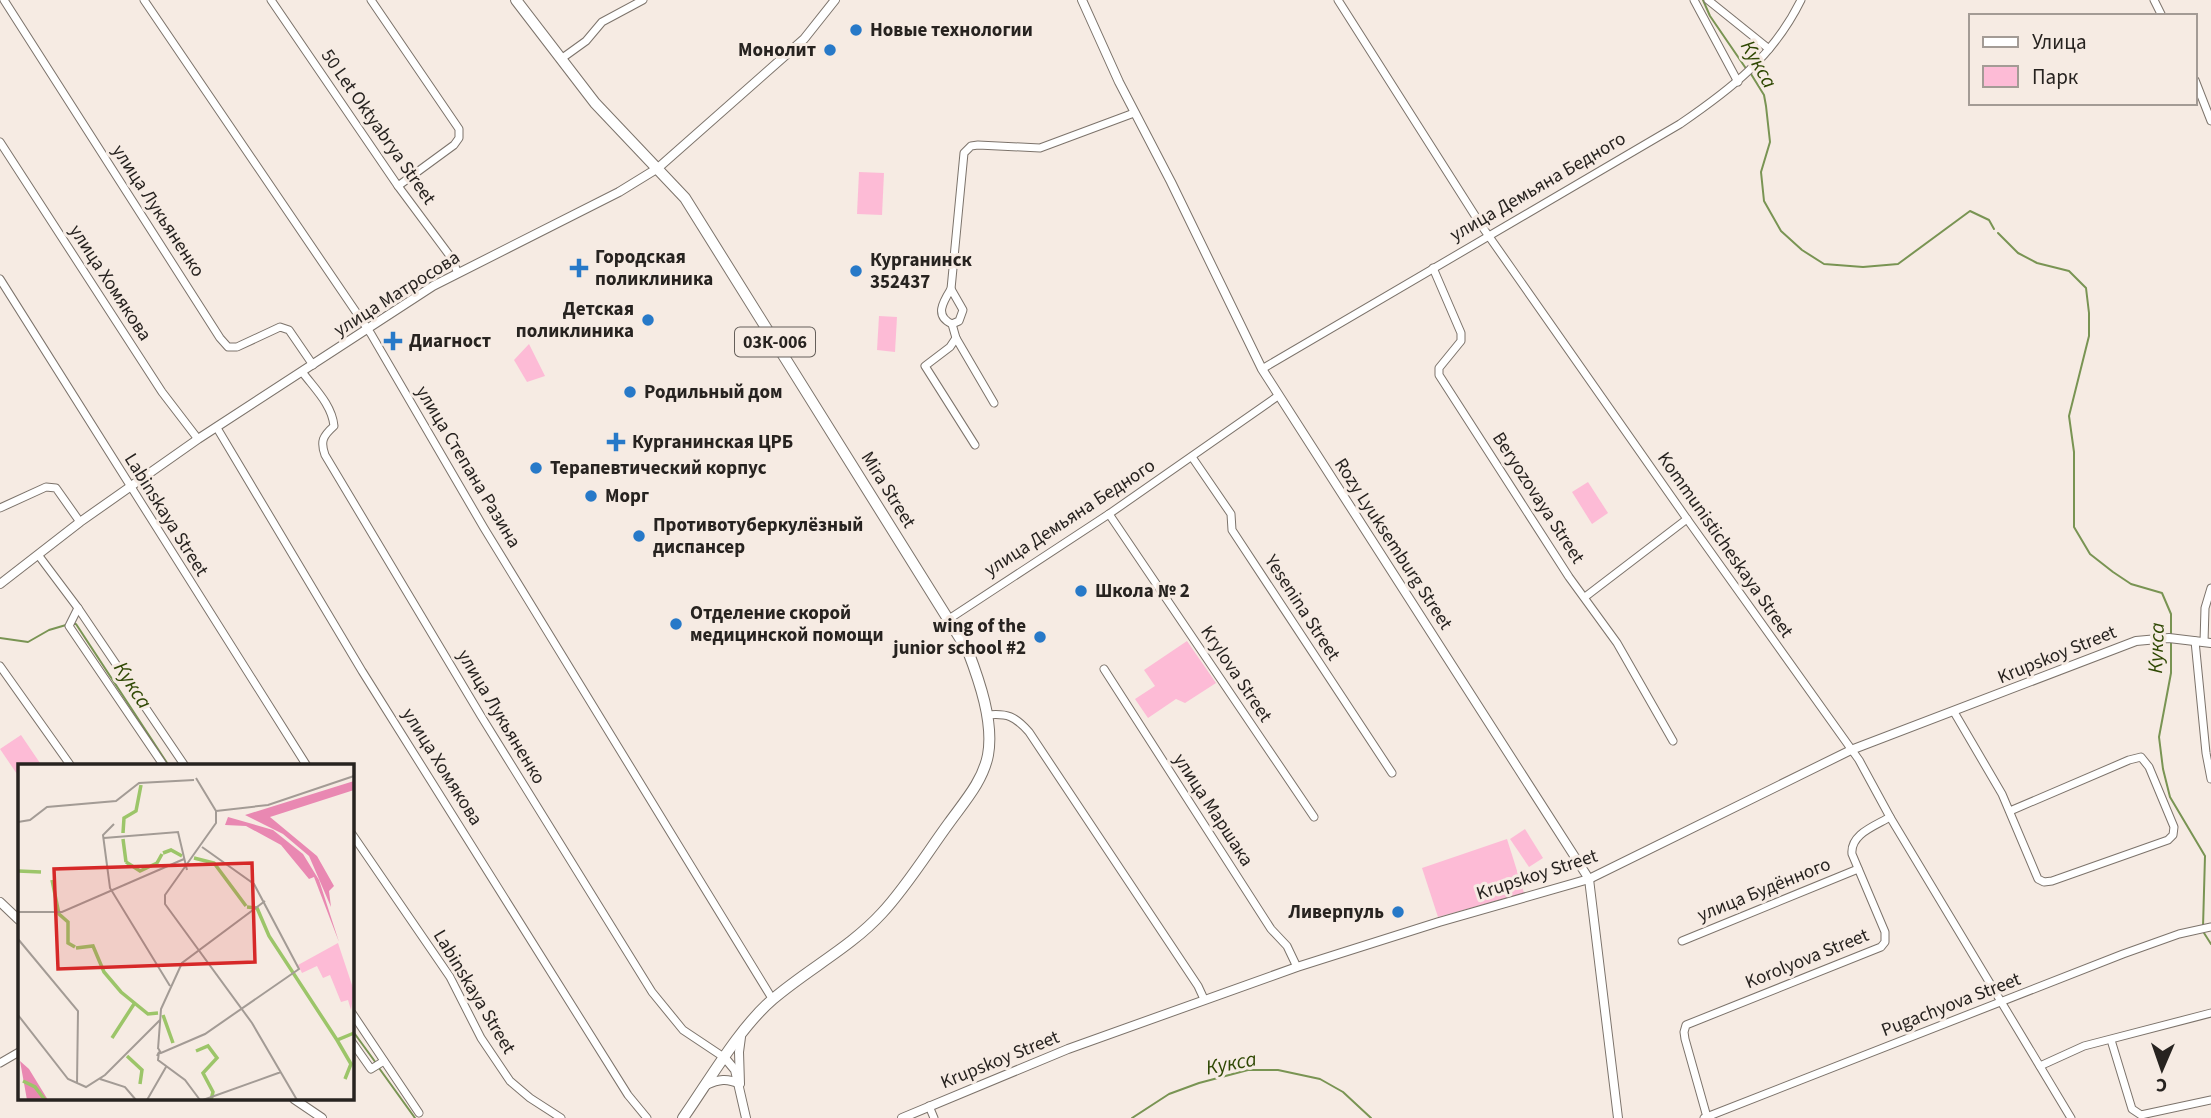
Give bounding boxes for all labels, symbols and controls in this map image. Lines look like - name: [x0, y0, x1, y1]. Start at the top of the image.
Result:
- legend: [1969, 14, 2197, 105]
- place label: Новые технологии: [870, 17, 1033, 44]
- marker: Новые технологии: [848, 22, 864, 38]
- text: Улица: [2032, 27, 2087, 57]
- water label: Кукса: [1733, 34, 1785, 94]
- place label: Монолит: [738, 37, 816, 64]
- marker: Монолит: [822, 42, 838, 58]
- street label: 50 Let Oktyabrya Street: [314, 44, 442, 211]
- text: Парк: [2032, 62, 2079, 92]
- street label: улица Демьяна Бедного: [1445, 126, 1631, 248]
- street label: улица Лукьяненко: [105, 140, 211, 282]
- street label: улица Хомякова: [62, 219, 158, 347]
- street label: улица Матросова: [329, 244, 465, 344]
- place label: Городская поликлиника: [595, 244, 713, 293]
- place label: Курганинск 352437: [870, 247, 973, 296]
- marker: Городская поликлиника: [569, 258, 589, 278]
- marker: Курганинск 352437: [848, 263, 864, 279]
- place label: Детская поликлиника: [516, 296, 634, 345]
- marker: Детская поликлиника: [640, 312, 656, 328]
- place label: Диагност: [409, 328, 491, 355]
- road number: 03К-006: [735, 328, 815, 356]
- marker: Диагност: [383, 331, 403, 351]
- place label: Родильный дом: [644, 379, 783, 406]
- street label: улица Степана Разина: [409, 381, 527, 553]
- marker: Родильный дом: [622, 384, 638, 400]
- street label: Beryozovaya Street: [1485, 427, 1591, 570]
- place label: Курганинская ЦРБ: [632, 429, 793, 456]
- marker: Курганинская ЦРБ: [606, 432, 626, 452]
- street label: Mira Street: [854, 447, 922, 534]
- street label: Kommunisticheskaya Street: [1650, 447, 1800, 644]
- street label: Labinskaya Street: [117, 448, 215, 582]
- street label: улица Демьяна Бедного: [979, 452, 1161, 584]
- street label: Rozy Lyuksemburg Street: [1327, 453, 1459, 636]
- place label: Терапевтический корпус: [550, 455, 767, 482]
- marker: Терапевтический корпус: [528, 460, 544, 476]
- place label: Морг: [605, 483, 649, 510]
- marker: Морг: [583, 488, 599, 504]
- place label: Противотуберкулёзный диспансер: [653, 512, 863, 561]
- marker: Противотуберкулёзный диспансер: [631, 528, 647, 544]
- street label: Yesenina Street: [1257, 549, 1347, 667]
- place label: Школа № 2: [1095, 578, 1190, 605]
- marker: Школа № 2: [1073, 583, 1089, 599]
- place label: Отделение скорой медицинской помощи: [690, 600, 884, 649]
- place label: wing of the junior school #2: [892, 613, 1026, 662]
- marker: Отделение скорой медицинской помощи: [668, 616, 684, 632]
- street label: Krupskoy Street: [1994, 619, 2121, 691]
- street label: Krylova Street: [1194, 620, 1279, 728]
- water label: Кукса: [2140, 622, 2172, 674]
- marker: wing of the junior school #2: [1032, 629, 1048, 645]
- street label: улица Лукьяненко: [450, 645, 552, 789]
- water label: Кукса: [106, 655, 160, 715]
- street label: улица Хомякова: [395, 703, 489, 831]
- street label: улица Маршака: [1166, 748, 1260, 872]
- inset map: [18, 764, 354, 1100]
- street label: Krupskoy Street: [1473, 843, 1602, 907]
- street label: улица Будённого: [1693, 851, 1835, 929]
- place label: Ливерпуль: [1287, 899, 1384, 926]
- marker: Ливерпуль: [1390, 904, 1406, 920]
- street label: Korolyova Street: [1741, 922, 1873, 996]
- street label: Labinskaya Street: [426, 925, 522, 1060]
- street label: Pugachyova Street: [1877, 966, 2025, 1044]
- street label: Krupskoy Street: [937, 1024, 1064, 1096]
- north arrow: [2127, 1034, 2197, 1104]
- water label: Кукса: [1203, 1043, 1259, 1083]
- text: С: [2155, 1071, 2167, 1098]

